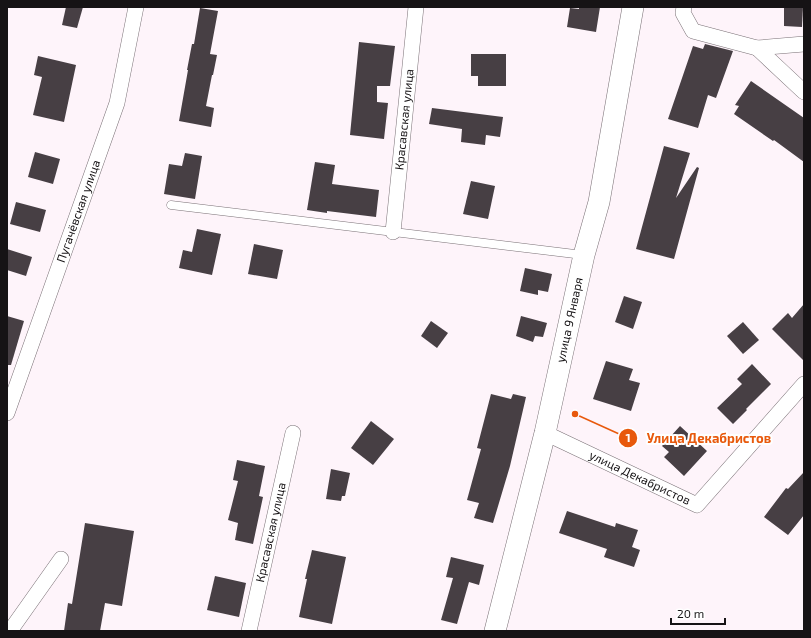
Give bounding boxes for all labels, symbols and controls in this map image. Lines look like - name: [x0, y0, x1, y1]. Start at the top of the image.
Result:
- street label: Красавская улица: [391, 68, 416, 171]
- street label: Пугачёвская улица: [53, 158, 102, 264]
- street label: улица 9 Января: [553, 276, 585, 364]
- callout: Улица Декабристов: [618, 426, 779, 451]
- text: 1: [625, 430, 631, 444]
- text: Улица Декабристов: [647, 430, 771, 446]
- street label: улица Декабристов: [587, 447, 693, 507]
- street label: Красавская улица: [252, 481, 288, 583]
- scale bar: [671, 600, 725, 626]
- text: 20 m: [677, 606, 704, 620]

